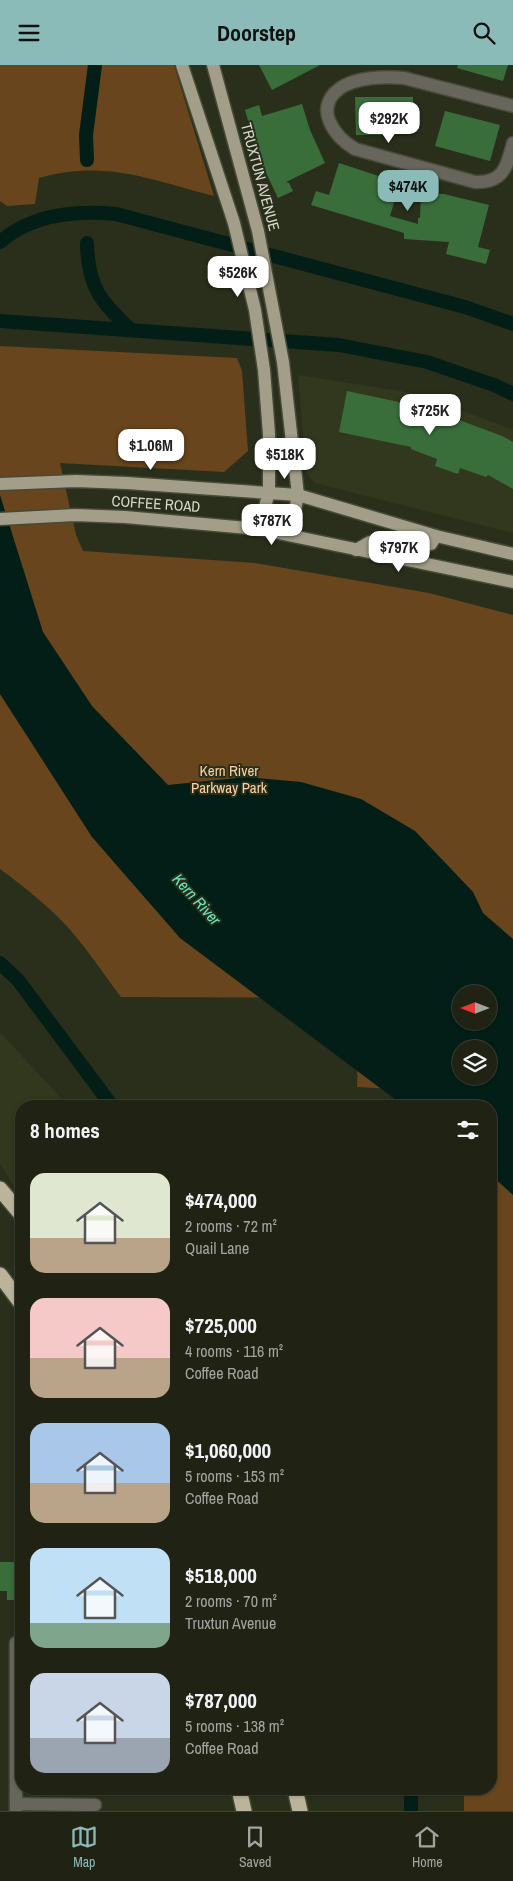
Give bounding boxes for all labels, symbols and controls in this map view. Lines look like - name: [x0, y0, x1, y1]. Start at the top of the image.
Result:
- text: Doorstep: [217, 18, 296, 48]
- icon: menu: [15, 19, 43, 47]
- icon: search: [470, 19, 498, 47]
- pin: $292K: [354, 101, 424, 144]
- text: $292K: [370, 107, 408, 129]
- street label: TRUXTUN AVENUE: [236, 120, 285, 233]
- pin: $474K: [373, 169, 443, 212]
- text: $474K: [389, 175, 427, 197]
- pin: $526K: [203, 255, 273, 298]
- text: $526K: [219, 261, 257, 283]
- pin: $725K: [395, 393, 465, 436]
- text: $725K: [411, 399, 449, 421]
- pin: $1.06M: [110, 429, 192, 471]
- text: $1.06M: [129, 434, 173, 456]
- pin: $518K: [250, 437, 320, 480]
- text: $518K: [266, 443, 304, 465]
- street label: COFFEE ROAD: [111, 490, 201, 517]
- pin: $787K: [237, 503, 307, 546]
- text: $787K: [253, 509, 291, 531]
- pin: $797K: [364, 531, 434, 573]
- text: $797K: [380, 536, 418, 558]
- park label: Kern River Parkway Park: [191, 760, 268, 798]
- water label: Kern River: [168, 868, 227, 930]
- north arrow: [452, 985, 498, 1030]
- map controls: [452, 985, 497, 1085]
- button: layers: [452, 1040, 497, 1085]
- text: 8 homes: [30, 1116, 100, 1145]
- icon: filters: [454, 1116, 482, 1144]
- text: $474,000: [185, 1186, 257, 1215]
- icon: home: [70, 1193, 130, 1253]
- text: 2 rooms · 72 m²: [185, 1215, 277, 1237]
- text: Quail Lane: [185, 1237, 249, 1259]
- text: $725,000: [185, 1311, 257, 1340]
- icon: home: [70, 1318, 130, 1378]
- text: 4 rooms · 116 m²: [185, 1340, 283, 1362]
- text: Coffee Road: [185, 1362, 258, 1384]
- text: $1,060,000: [185, 1436, 271, 1465]
- icon: home: [70, 1443, 130, 1503]
- text: 5 rooms · 153 m²: [185, 1465, 284, 1487]
- text: Coffee Road: [185, 1487, 258, 1509]
- text: $518,000: [185, 1561, 257, 1590]
- icon: home: [70, 1568, 130, 1628]
- text: 2 rooms · 70 m²: [185, 1590, 277, 1612]
- text: Truxtun Avenue: [185, 1612, 276, 1634]
- text: $787,000: [185, 1686, 257, 1715]
- icon: home: [70, 1693, 130, 1753]
- text: 5 rooms · 138 m²: [185, 1715, 284, 1737]
- text: Coffee Road: [185, 1737, 258, 1759]
- tab: Map: [70, 1823, 98, 1871]
- tab: Saved: [239, 1823, 271, 1871]
- tab: Home: [412, 1823, 443, 1871]

